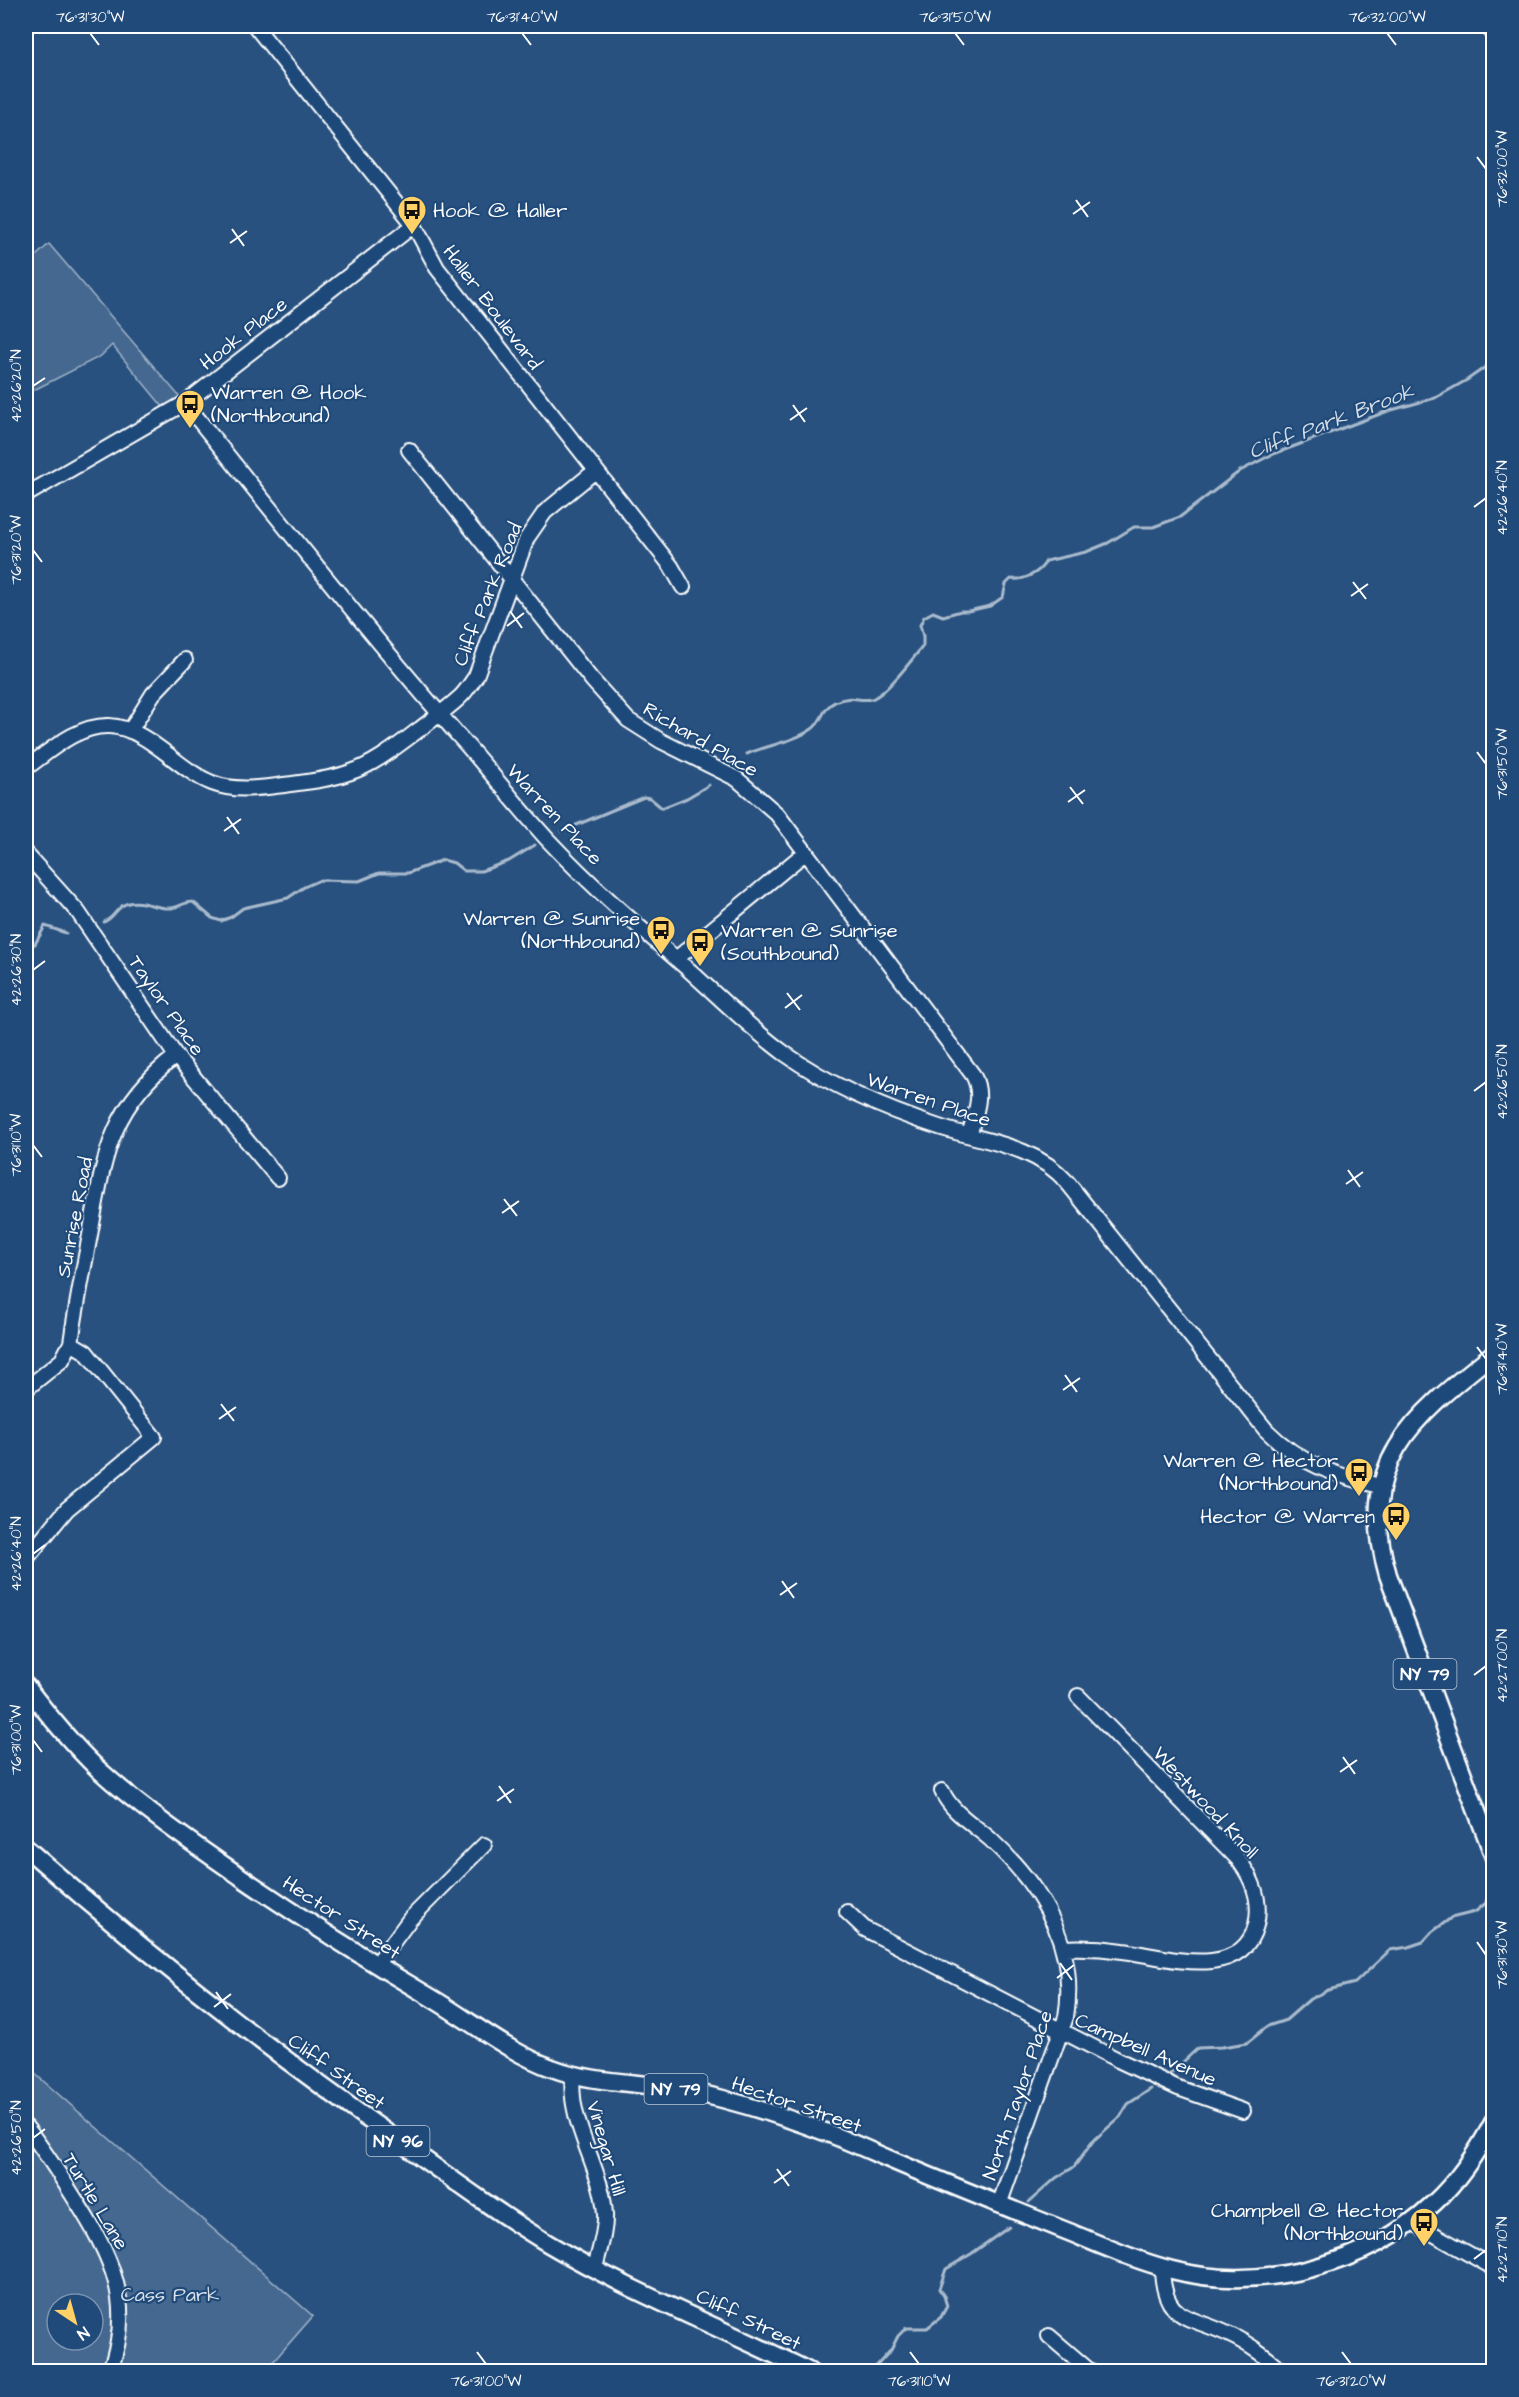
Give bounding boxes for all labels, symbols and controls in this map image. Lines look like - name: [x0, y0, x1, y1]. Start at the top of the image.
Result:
- text: 76°31'30"W: [56, 7, 124, 28]
- text: 76°31'40"W: [486, 7, 558, 28]
- text: 76°31'50"W: [919, 7, 991, 28]
- text: 76°32'00"W: [1348, 7, 1426, 28]
- text: 76°32'00"W: [1492, 130, 1513, 208]
- bus stop icon: Hook @ Haller: [396, 194, 428, 236]
- place label: Hook @ Haller: [433, 197, 567, 225]
- street label: Haller Boulevard: [436, 239, 548, 376]
- street label: Hook Place: [194, 290, 294, 377]
- text: 42°26'20"N: [6, 349, 27, 423]
- water label: Cliff Park Brook: [1244, 376, 1419, 466]
- place label: Warren @ Hook (Northbound): [211, 379, 367, 430]
- bus stop icon: Warren @ Hook (Northbound): [174, 388, 206, 430]
- text: 42°26'40"N: [1492, 460, 1513, 536]
- text: 76°31'20"W: [6, 515, 27, 585]
- street label: Cliff Park Road: [446, 519, 529, 670]
- street label: Richard Place: [638, 696, 763, 784]
- text: 76°31'50"W: [1492, 728, 1513, 800]
- street label: Warren Place: [500, 758, 609, 872]
- place label: Warren @ Sunrise (Northbound): [463, 905, 640, 956]
- bus stop icon: Warren @ Sunrise (Northbound): [645, 914, 677, 956]
- place label: Warren @ Sunrise (Southbound): [721, 917, 898, 968]
- bus stop icon: Warren @ Sunrise (Southbound): [684, 926, 716, 968]
- text: 42°26'30"N: [6, 934, 27, 1006]
- street label: Taylor Place: [120, 950, 211, 1062]
- text: 42°26'50"N: [1492, 1044, 1513, 1120]
- street label: Warren Place: [863, 1066, 995, 1134]
- text: 76°31'10"W: [6, 1114, 27, 1176]
- street label: Sunrise Road: [50, 1155, 100, 1280]
- text: 76°31'40"W: [1492, 1323, 1513, 1395]
- place label: Warren @ Hector (Northbound): [1163, 1447, 1338, 1498]
- bus stop icon: Warren @ Hector (Northbound): [1343, 1456, 1375, 1498]
- bus stop icon: Hector @ Warren: [1380, 1500, 1412, 1542]
- place label: Hector @ Warren: [1200, 1503, 1375, 1531]
- text: 42°26'40"N: [6, 1516, 27, 1592]
- text: 42°27'00"N: [1492, 1629, 1513, 1703]
- road number: NY 79: [1394, 1659, 1456, 1689]
- text: 76°31'00"W: [6, 1705, 27, 1775]
- street label: Westwood Knoll: [1146, 1740, 1265, 1865]
- street label: Hector Street: [277, 1869, 406, 1967]
- text: 76°31'30"W: [1492, 1921, 1513, 1989]
- street label: Campbell Avenue: [1070, 2006, 1221, 2094]
- street label: North Taylor Place: [976, 2007, 1061, 2184]
- street label: Cliff Street: [282, 2027, 391, 2117]
- street label: Hector Street: [728, 2070, 865, 2140]
- road number: NY 79: [644, 2074, 708, 2104]
- street label: Vinegar Hill: [578, 2098, 633, 2199]
- text: 42°26'50"N: [6, 2100, 27, 2176]
- road number: NY 96: [366, 2126, 430, 2156]
- street label: Turtle Lane: [55, 2148, 135, 2255]
- place label: Champbell @ Hector (Northbound): [1211, 2197, 1403, 2248]
- bus stop icon: Champbell @ Hector (Northbound): [1408, 2206, 1440, 2248]
- text: 42°27'10"N: [1492, 2217, 1513, 2283]
- park label: Cass Park: [121, 2281, 219, 2309]
- street label: Cliff Street: [691, 2282, 806, 2357]
- north arrow: [45, 2292, 105, 2352]
- text: N: [73, 2321, 94, 2345]
- text: 76°31'00"W: [451, 2371, 521, 2392]
- text: 76°31'10"W: [888, 2371, 950, 2392]
- text: 76°31'20"W: [1316, 2371, 1386, 2392]

